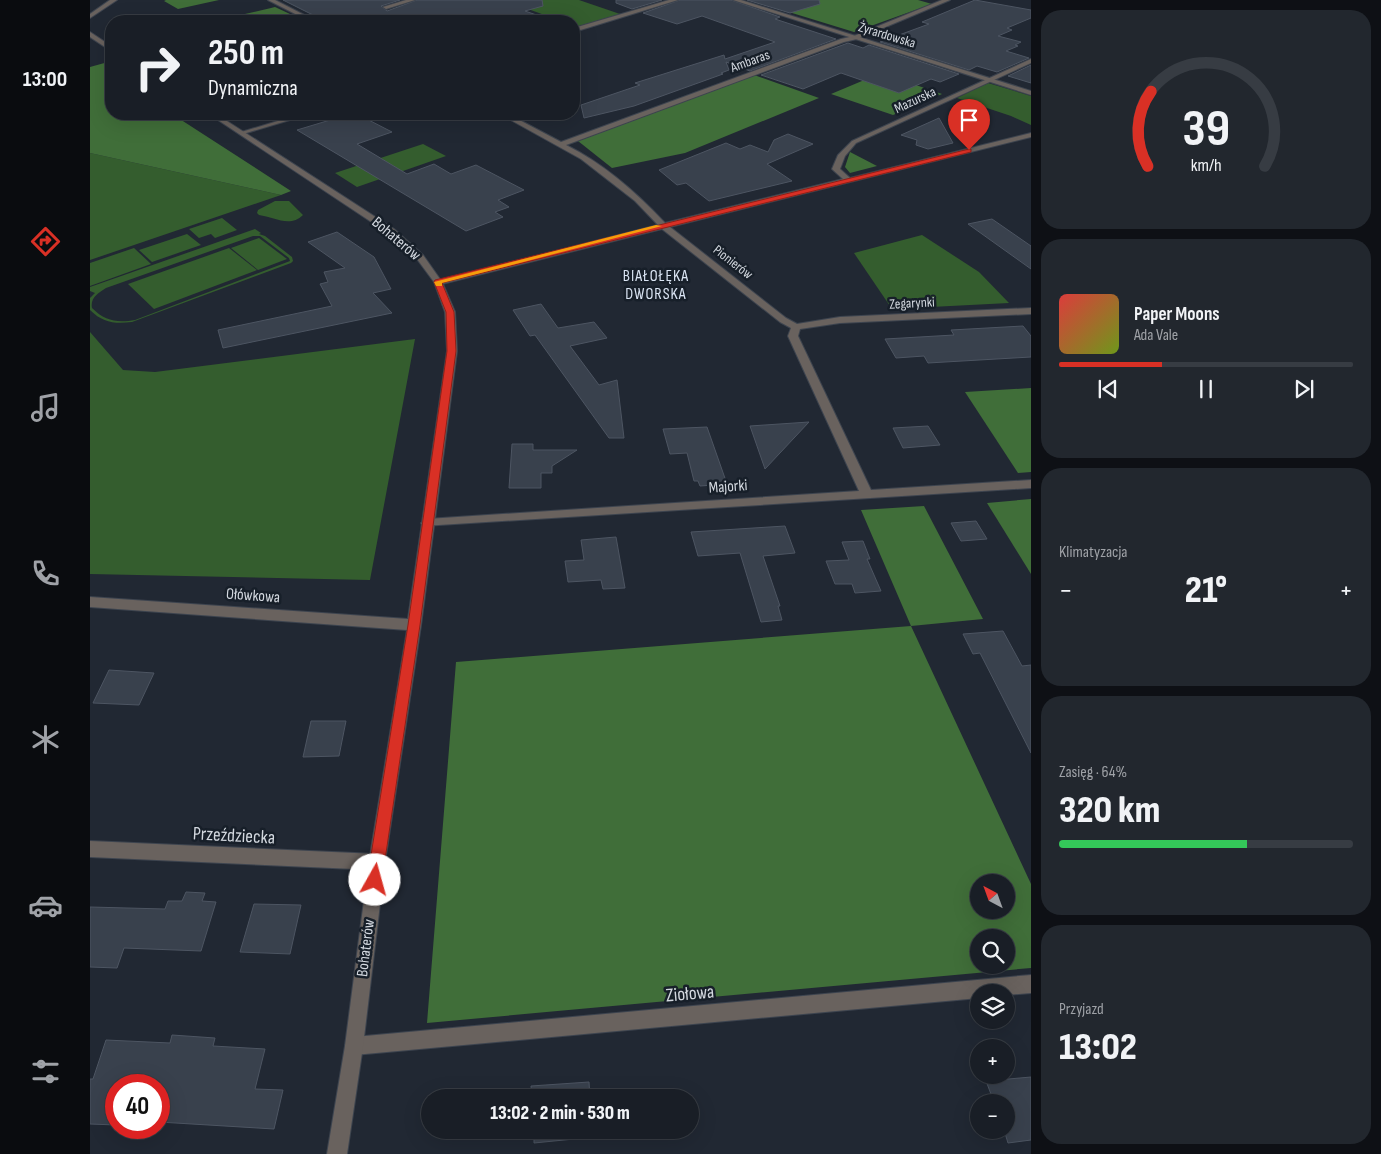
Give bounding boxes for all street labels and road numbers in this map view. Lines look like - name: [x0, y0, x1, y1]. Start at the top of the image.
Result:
- street label: Żyrardowska: [856, 18, 918, 52]
- street label: Ambaras: [727, 46, 772, 76]
- street label: Mazurska: [891, 83, 939, 117]
- street label: Bohaterów: [368, 213, 424, 265]
- street label: Pionierów: [710, 241, 756, 283]
- street label: Zegarynki: [889, 293, 935, 313]
- street label: Majorki: [708, 476, 748, 498]
- street label: Ołówkowa: [226, 585, 280, 607]
- street label: Przeździecka: [192, 822, 276, 850]
- street label: Bohaterów: [353, 918, 379, 978]
- street label: Ziołowa: [665, 980, 715, 1008]

